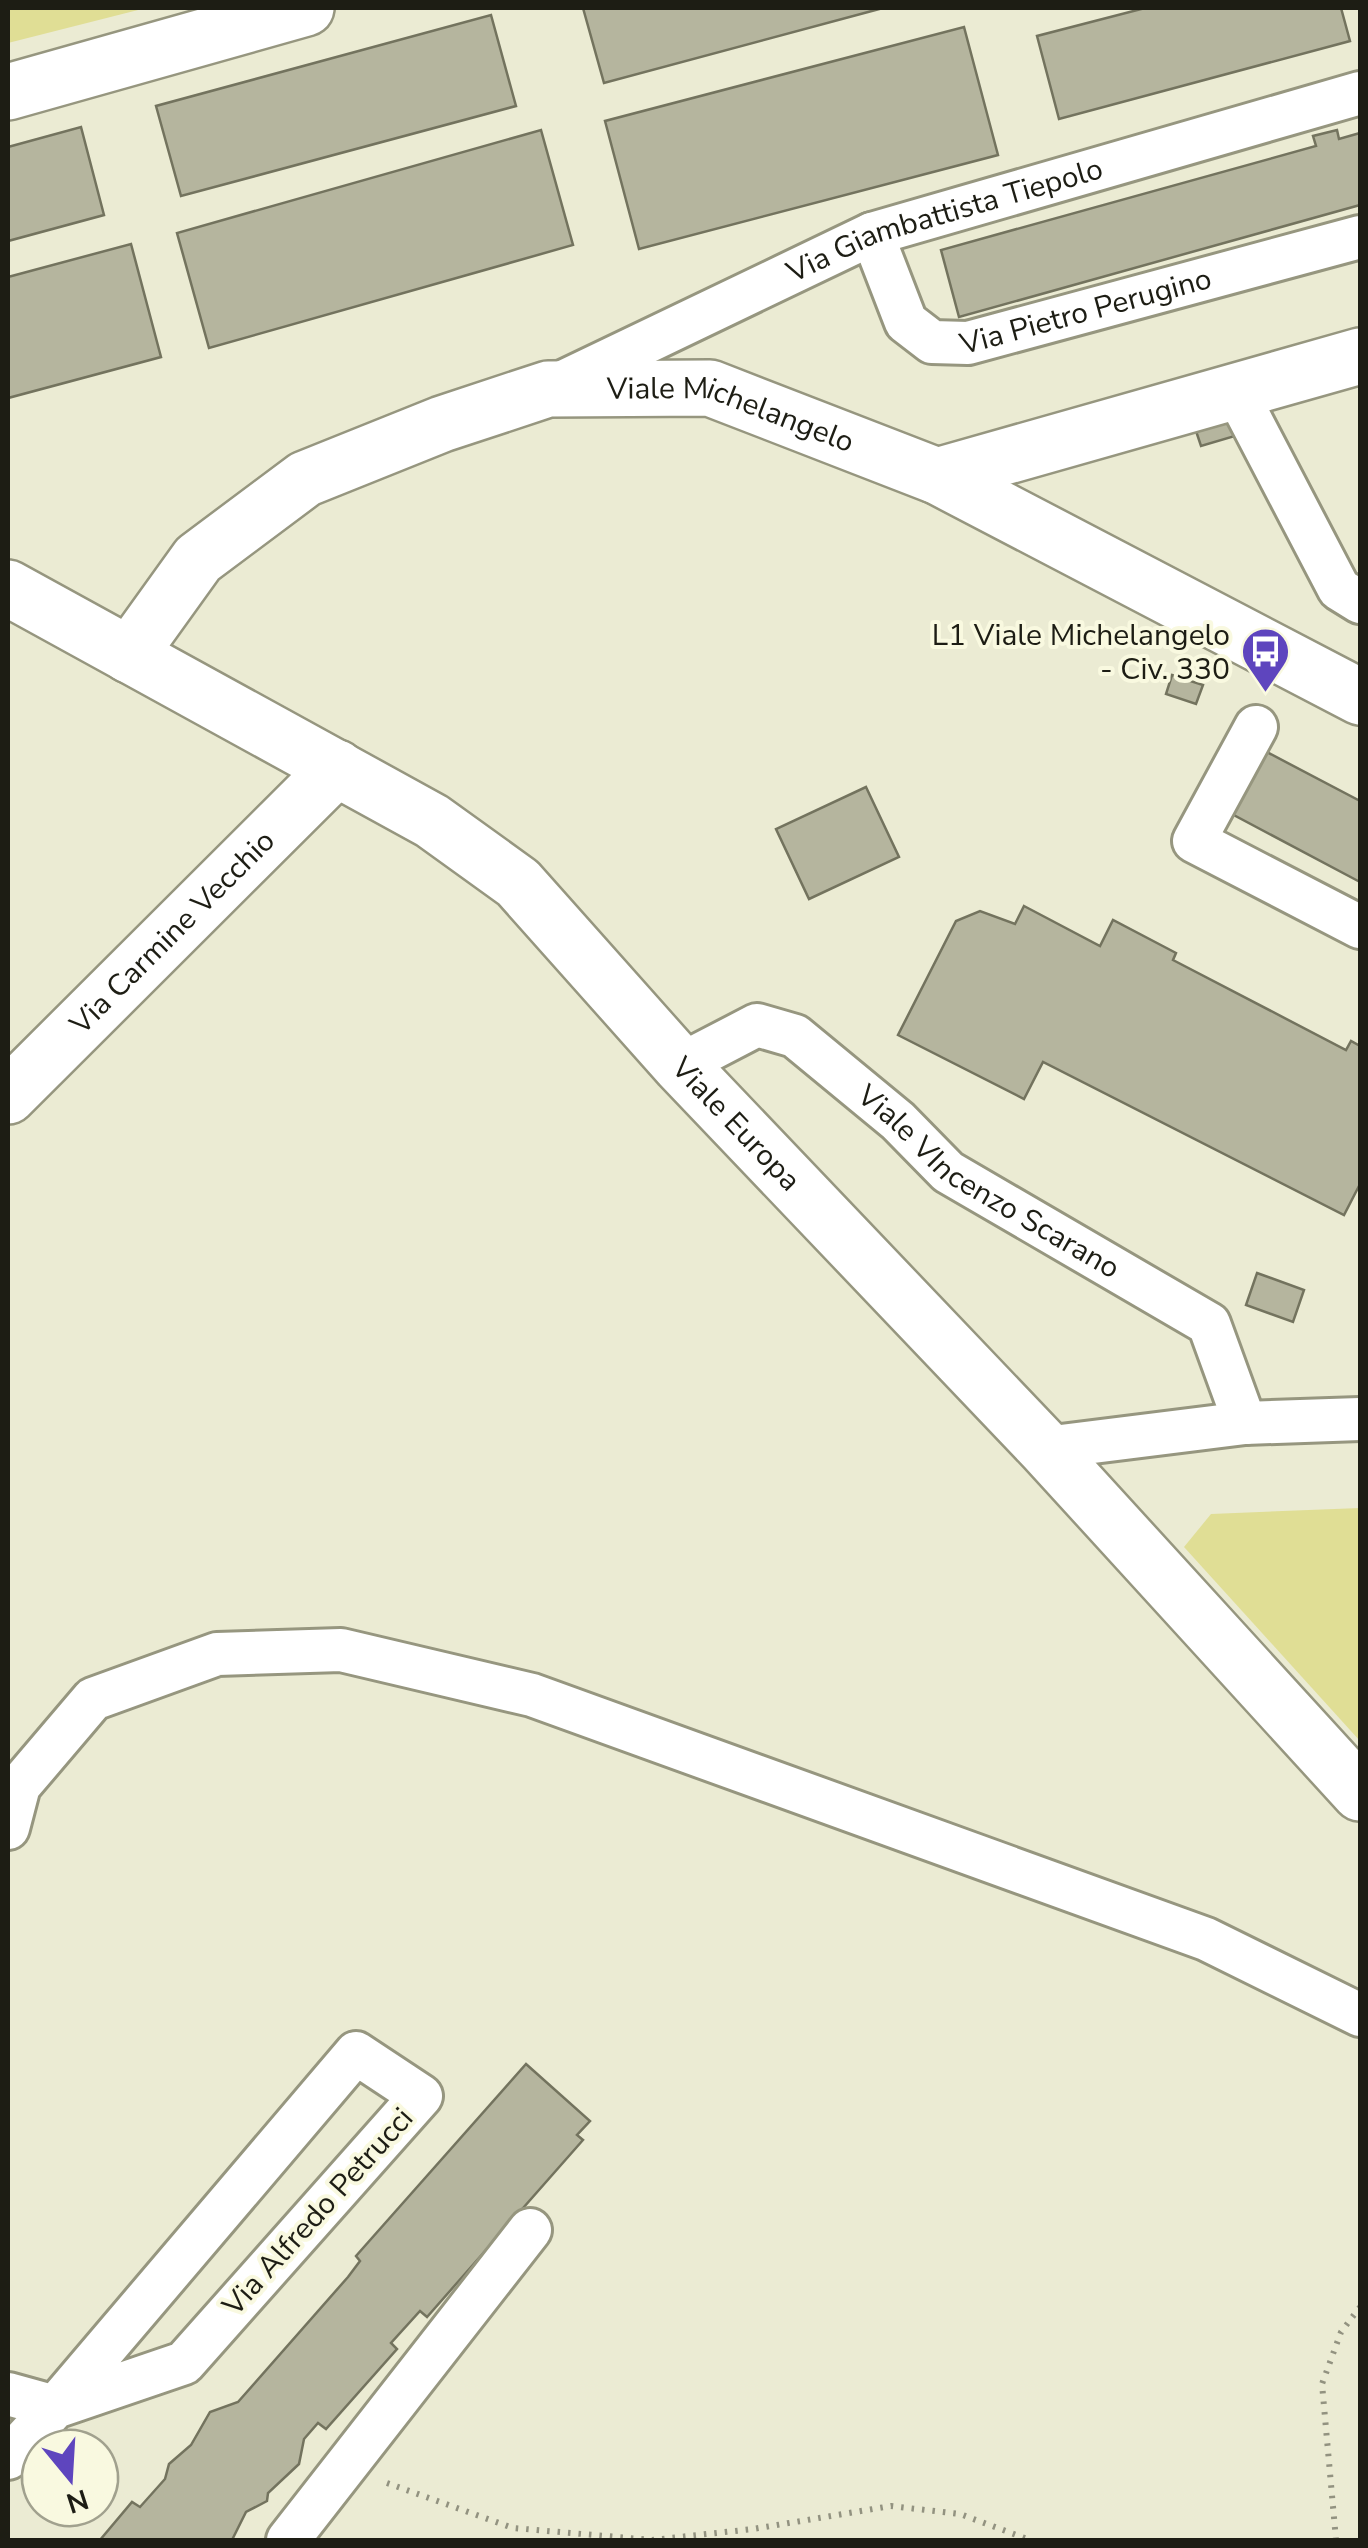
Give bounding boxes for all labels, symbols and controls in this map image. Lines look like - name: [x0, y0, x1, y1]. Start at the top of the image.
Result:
- street label: Via Giambattista Tiepolo: [779, 148, 1108, 293]
- street label: Via Pietro Perugino: [954, 258, 1216, 365]
- street label: Viale Michelangelo: [606, 368, 860, 462]
- place label: L1 Viale Michelangelo - Civ. 330: [932, 615, 1230, 690]
- bus stop icon: L1 Viale Michelangelo - Civ. 330: [1239, 626, 1291, 694]
- street label: Via Carmine Vecchio: [60, 821, 284, 1044]
- street label: Viale Europa: [662, 1047, 810, 1200]
- street label: Viale VIncenzo Scarano: [848, 1075, 1128, 1288]
- street label: Via Alfredo Petrucci: [213, 2099, 423, 2326]
- north arrow: [20, 2428, 120, 2528]
- text: N: [62, 2480, 93, 2522]

